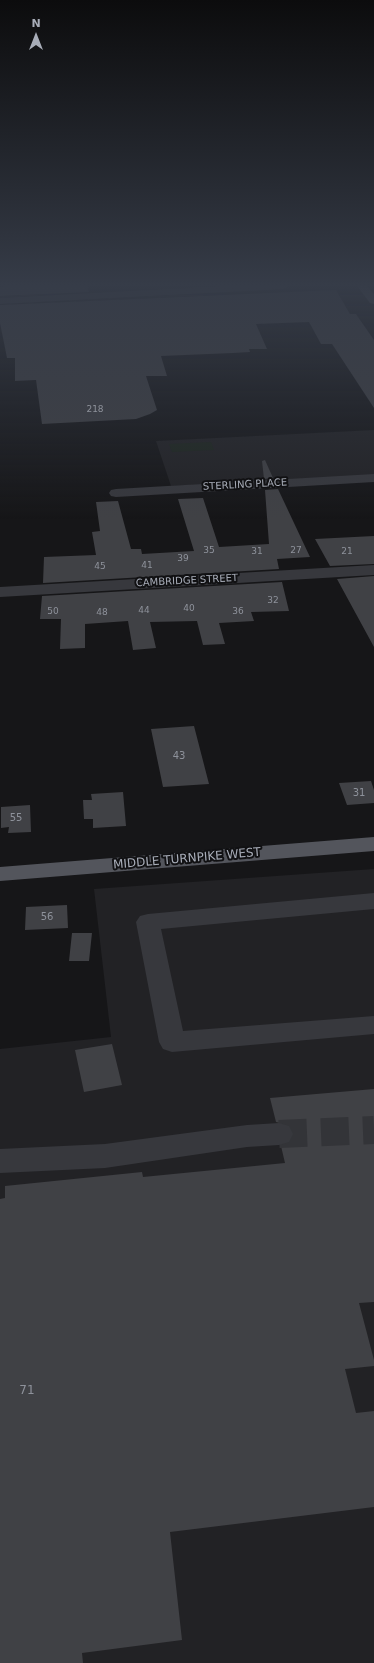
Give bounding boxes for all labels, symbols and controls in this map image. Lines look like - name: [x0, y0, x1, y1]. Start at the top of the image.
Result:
- north arrow: [16, 16, 56, 56]
- text: N: [31, 17, 41, 30]
- house number: 218: [86, 405, 104, 415]
- street label: STERLING PLACE: [203, 477, 287, 493]
- house number: 35: [203, 546, 215, 556]
- house number: 27: [290, 546, 302, 556]
- house number: 31: [251, 547, 263, 557]
- house number: 21: [341, 547, 353, 557]
- house number: 39: [177, 554, 189, 564]
- house number: 41: [141, 561, 153, 571]
- house number: 45: [94, 562, 106, 572]
- street label: CAMBRIDGE STREET: [136, 572, 238, 590]
- house number: 32: [267, 596, 279, 606]
- house number: 40: [183, 604, 195, 614]
- house number: 44: [138, 606, 150, 616]
- house number: 50: [47, 607, 59, 617]
- house number: 36: [232, 607, 244, 617]
- house number: 48: [96, 608, 108, 618]
- house number: 43: [173, 750, 185, 762]
- house number: 31: [353, 787, 365, 799]
- house number: 55: [10, 812, 22, 824]
- street label: MIDDLE TURNPIKE WEST: [112, 845, 262, 873]
- house number: 56: [41, 911, 53, 923]
- house number: 71: [19, 1384, 35, 1398]

